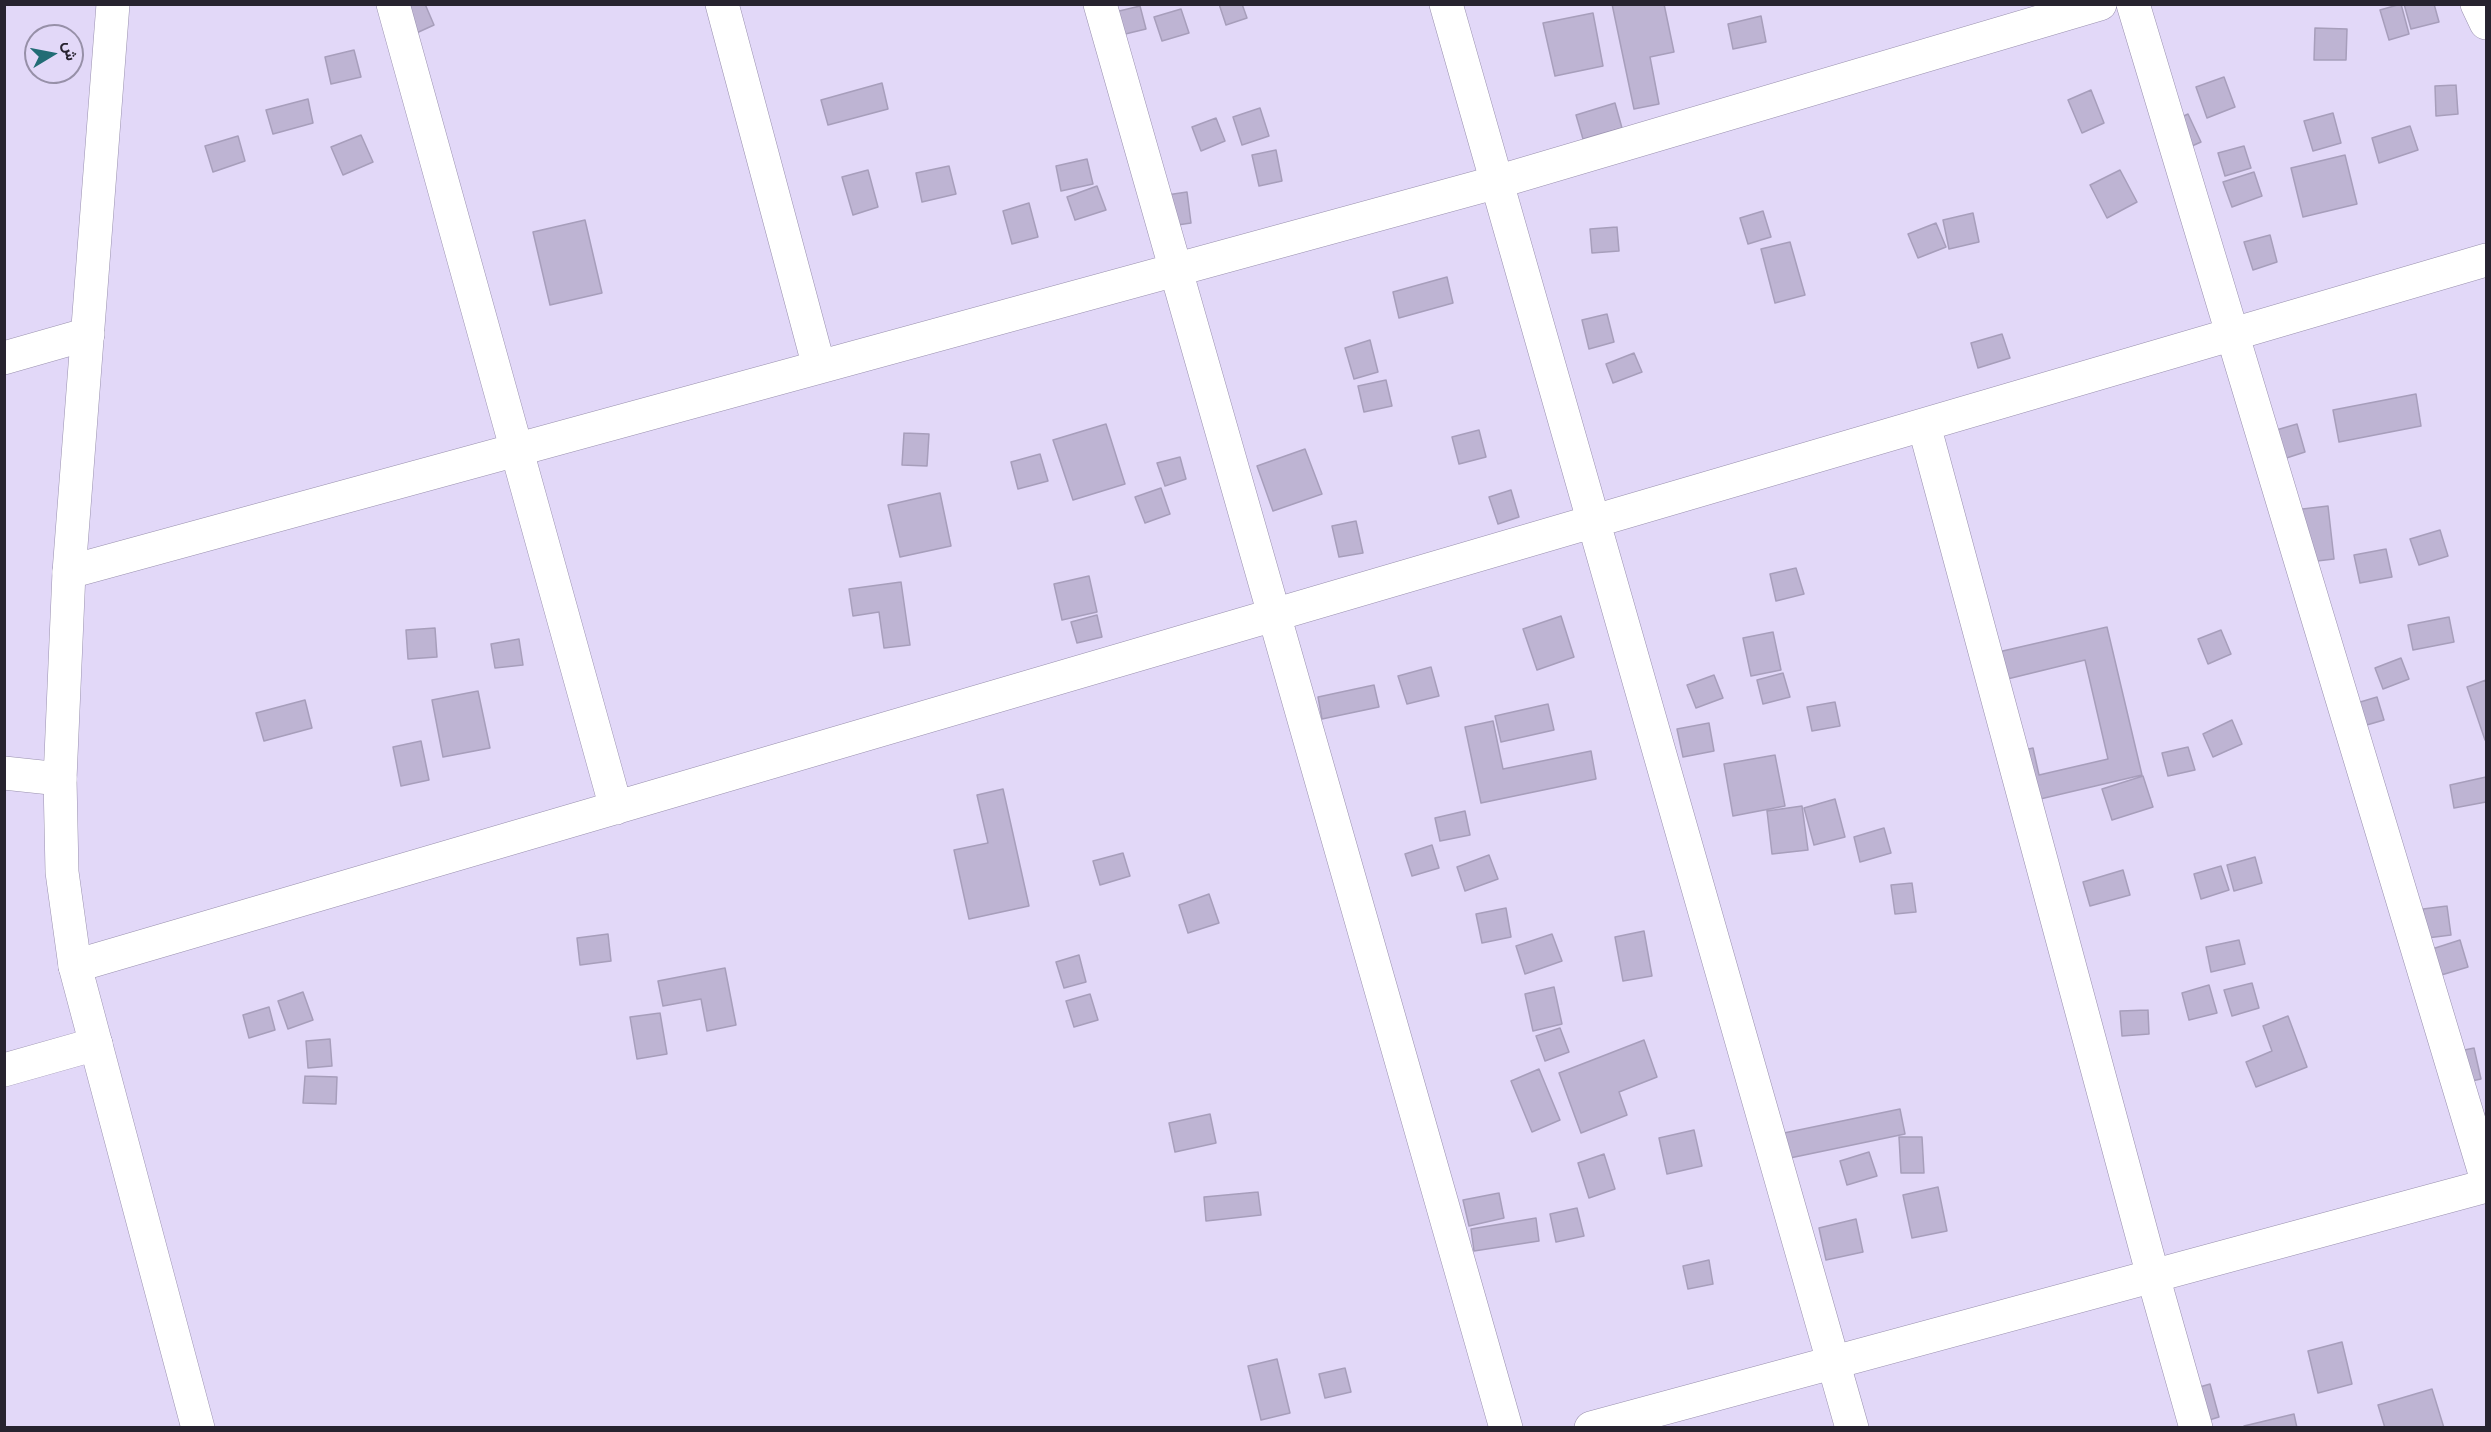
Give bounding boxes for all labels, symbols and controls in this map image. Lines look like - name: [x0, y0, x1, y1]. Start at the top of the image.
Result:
- north arrow: [24, 24, 84, 84]
- text: ش: [59, 40, 81, 62]

